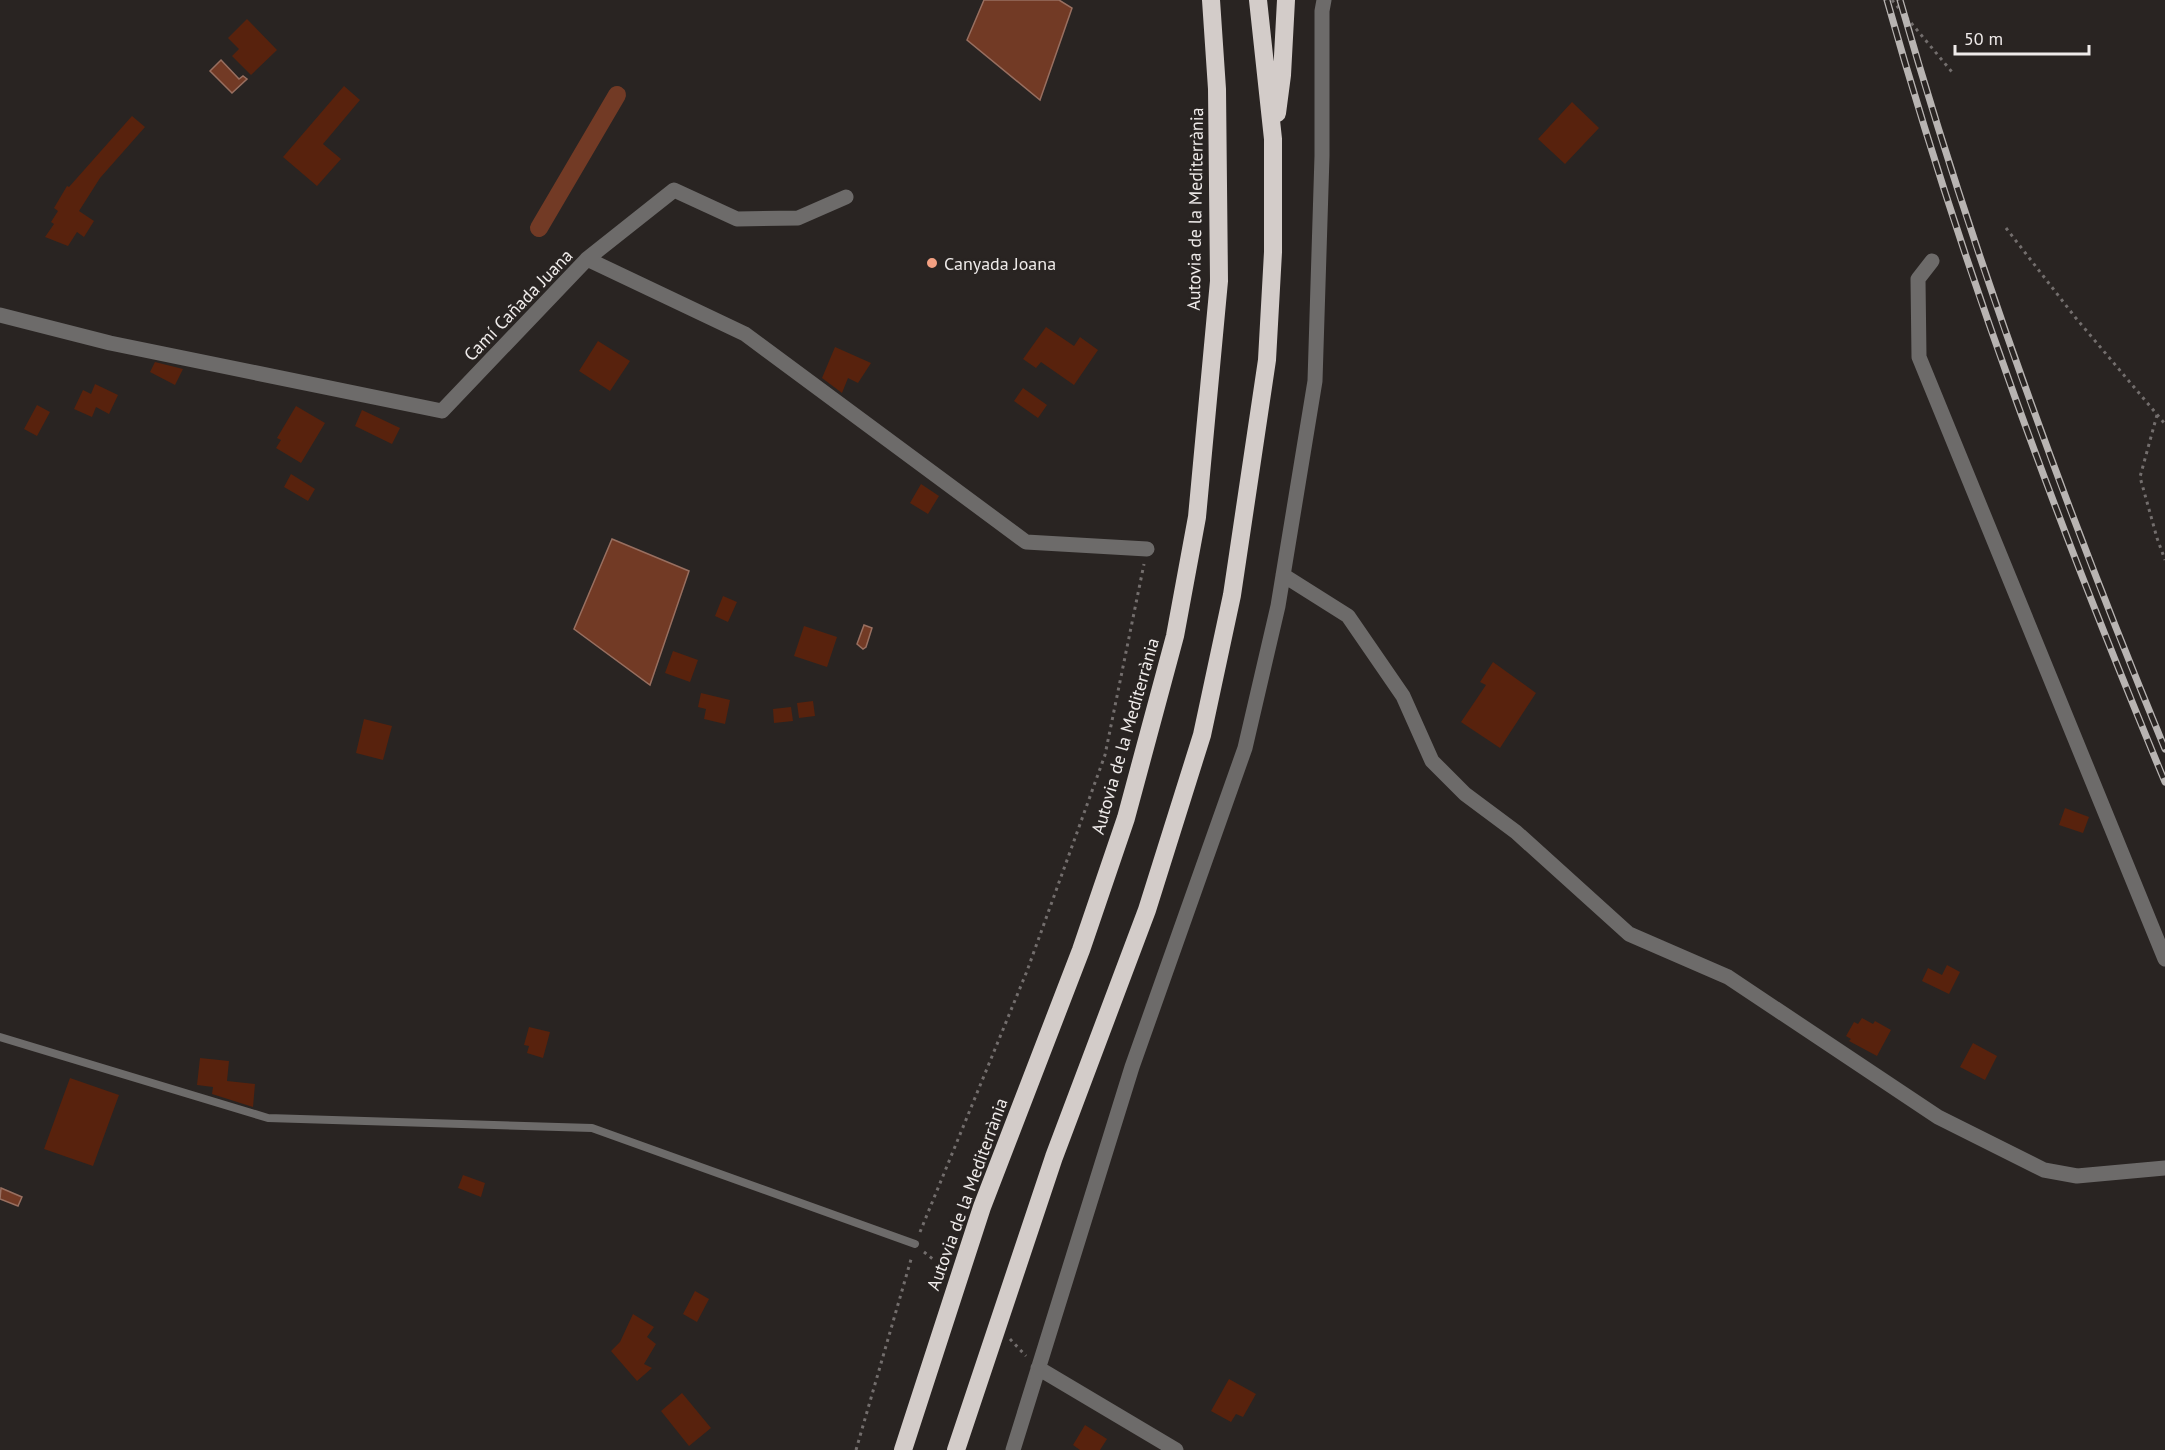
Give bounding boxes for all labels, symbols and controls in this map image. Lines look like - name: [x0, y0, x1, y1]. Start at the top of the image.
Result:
- scale bar: [1955, 18, 2088, 56]
- text: 50 m: [1964, 27, 2003, 50]
- street label: Autovia de la Mediterrània: [1182, 107, 1208, 311]
- street label: Camí Cañada Juana: [459, 244, 577, 366]
- place label: Canyada Joana: [944, 252, 1056, 275]
- marker: Canyada Joana: [925, 256, 939, 270]
- street label: Autovia de la Mediterrània: [1086, 635, 1164, 837]
- street label: Autovia de la Mediterrània: [921, 1095, 1013, 1293]

